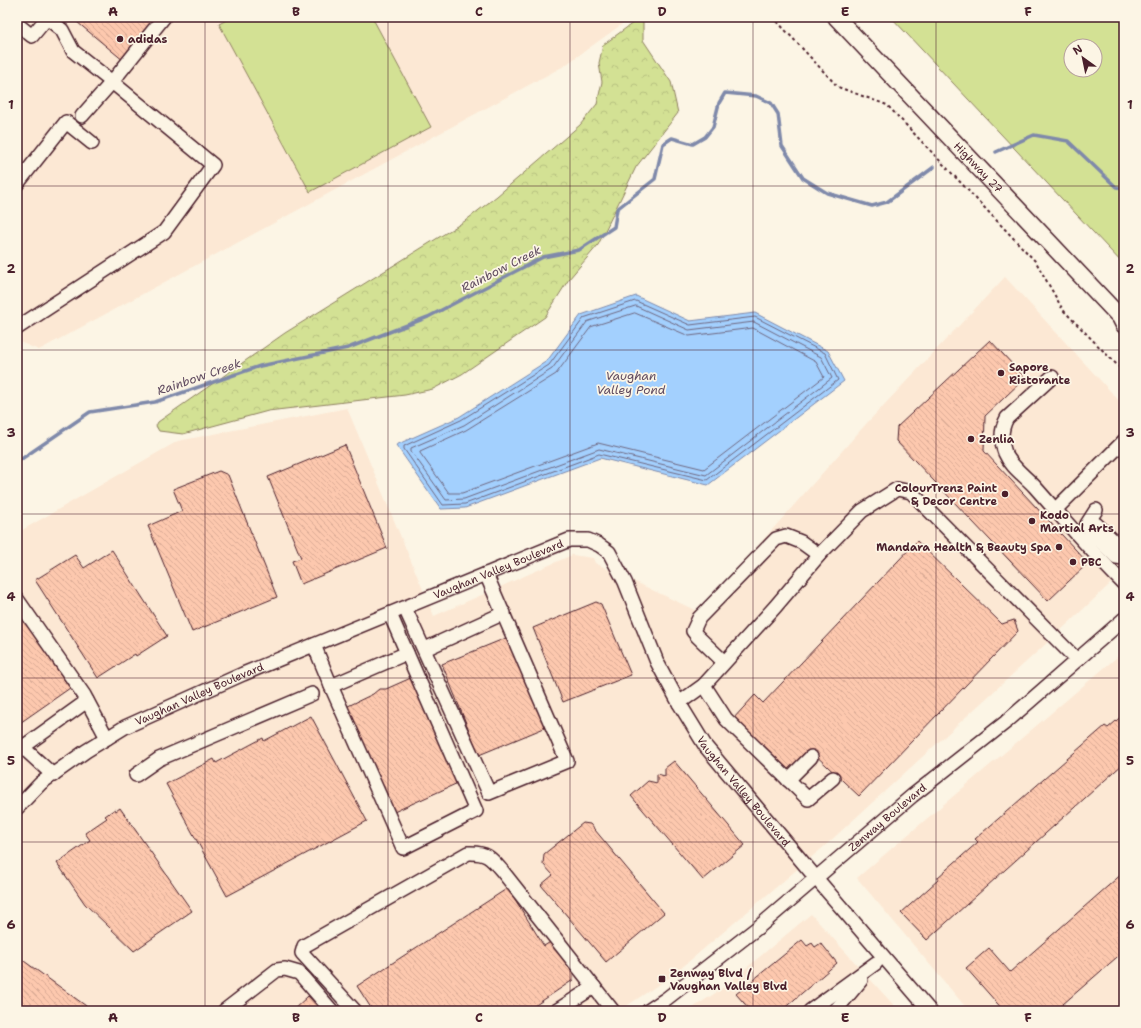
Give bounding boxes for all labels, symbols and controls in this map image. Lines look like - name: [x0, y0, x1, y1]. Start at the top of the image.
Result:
- text: A: [108, 3, 118, 20]
- text: B: [292, 3, 300, 20]
- text: C: [475, 3, 483, 20]
- text: D: [657, 3, 667, 20]
- text: E: [841, 3, 850, 20]
- text: F: [1024, 3, 1032, 20]
- place label: adidas: [128, 32, 167, 47]
- marker: adidas: [115, 34, 125, 44]
- north arrow: [1063, 38, 1103, 78]
- text: N: [1070, 41, 1086, 59]
- text: 1: [8, 96, 14, 113]
- text: 1: [1127, 96, 1133, 113]
- street label: Highway 27: [951, 139, 1006, 196]
- water label: Rainbow Creek: [458, 242, 544, 296]
- text: 2: [6, 260, 16, 277]
- text: 2: [1125, 260, 1135, 277]
- water label: Rainbow Creek: [155, 355, 243, 399]
- place label: Sapore Ristorante: [1009, 360, 1071, 388]
- water label: Vaughan Valley Pond: [597, 368, 666, 398]
- marker: Sapore Ristorante: [996, 368, 1006, 378]
- text: 3: [6, 424, 16, 441]
- text: 3: [1125, 424, 1135, 441]
- place label: Zenlia: [979, 432, 1015, 447]
- marker: Zenlia: [966, 434, 976, 444]
- place label: ColourTrenz Paint & Decor Centre: [895, 481, 998, 509]
- marker: ColourTrenz Paint & Decor Centre: [1000, 489, 1010, 499]
- place label: Kodo Martial Arts: [1040, 508, 1114, 536]
- marker: Kodo Martial Arts: [1027, 516, 1037, 526]
- street label: Vaughan Valley Boulevard: [431, 536, 566, 602]
- place label: Mandara Health & Beauty Spa: [876, 540, 1051, 555]
- marker: Mandara Health & Beauty Spa: [1054, 542, 1064, 552]
- place label: PBC: [1081, 555, 1102, 570]
- marker: PBC: [1068, 557, 1078, 567]
- text: 4: [6, 588, 16, 605]
- text: 4: [1125, 588, 1135, 605]
- street label: Vaughan Valley Boulevard: [133, 659, 266, 729]
- street label: Vaughan Valley Boulevard: [693, 733, 794, 850]
- text: 5: [7, 752, 15, 769]
- text: 5: [1126, 752, 1134, 769]
- street label: Zenway Boulevard: [845, 780, 930, 855]
- text: 6: [6, 916, 16, 933]
- text: 6: [1125, 916, 1135, 933]
- place label: Zenway Blvd / Vaughan Valley Blvd: [670, 966, 788, 994]
- marker: Zenway Blvd / Vaughan Valley Blvd: [657, 974, 667, 984]
- text: A: [108, 1009, 118, 1026]
- text: B: [292, 1009, 300, 1026]
- text: C: [475, 1009, 483, 1026]
- text: D: [657, 1009, 667, 1026]
- text: E: [841, 1009, 850, 1026]
- text: F: [1024, 1009, 1032, 1026]

